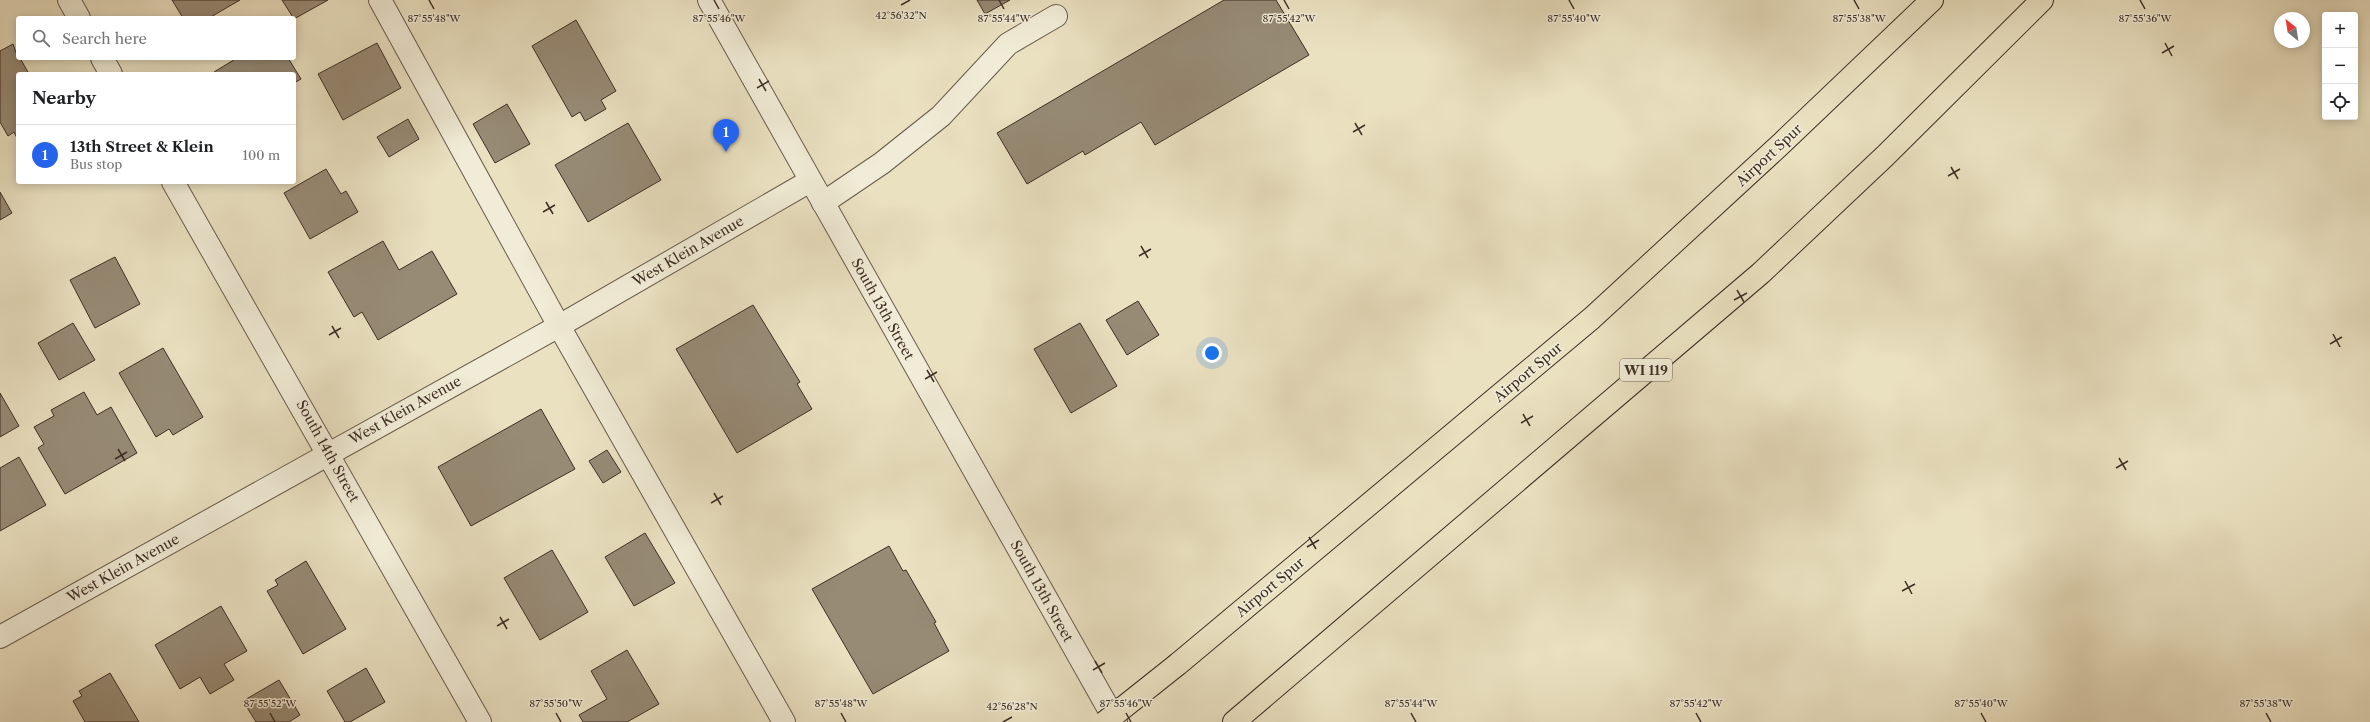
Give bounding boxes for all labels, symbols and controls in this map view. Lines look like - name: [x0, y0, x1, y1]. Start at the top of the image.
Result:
- text: 42°56'32"N: [875, 9, 927, 22]
- text: 87°55'48"W: [407, 12, 462, 25]
- text: 87°55'46"W: [693, 12, 746, 25]
- text: 87°55'44"W: [978, 12, 1031, 25]
- text: 87°55'42"W: [1263, 12, 1316, 25]
- text: 87°55'40"W: [1547, 12, 1602, 25]
- text: 87°55'38"W: [1832, 12, 1887, 25]
- text: 87°55'36"W: [2118, 12, 2173, 25]
- north arrow: [2274, 12, 2310, 48]
- map controls: [2322, 12, 2358, 120]
- button: +: [2322, 12, 2358, 48]
- search box: [16, 16, 296, 60]
- icon: search: [30, 27, 52, 49]
- text: Search here: [62, 29, 147, 48]
- button: −: [2322, 48, 2358, 84]
- button: locate: [2322, 84, 2358, 120]
- text: Nearby: [32, 88, 96, 108]
- pin: 1: [713, 119, 739, 152]
- street label: Airport Spur: [1731, 120, 1806, 191]
- text: 13th Street & Klein: [70, 137, 214, 156]
- text: 1: [42, 147, 48, 163]
- text: 100 m: [242, 147, 280, 163]
- text: Bus stop: [70, 156, 122, 172]
- street label: West Klein Avenue: [628, 212, 747, 291]
- street label: South 13th Street: [848, 255, 918, 363]
- street label: Airport Spur: [1489, 338, 1566, 406]
- your location: [1202, 343, 1222, 363]
- road number: WI 119: [1620, 359, 1672, 381]
- street label: West Klein Avenue: [345, 372, 464, 449]
- street label: South 14th Street: [292, 397, 364, 505]
- street label: West Klein Avenue: [63, 530, 182, 607]
- street label: South 13th Street: [1007, 537, 1077, 645]
- street label: Airport Spur: [1231, 553, 1308, 621]
- text: 87°55'52"W: [244, 697, 298, 710]
- text: 87°55'50"W: [529, 697, 584, 710]
- text: 87°55'48"W: [814, 697, 869, 710]
- text: 87°55'46"W: [1100, 697, 1153, 710]
- text: 87°55'44"W: [1385, 697, 1438, 710]
- text: 87°55'42"W: [1670, 697, 1723, 710]
- text: 87°55'40"W: [1954, 697, 2009, 710]
- text: 87°55'38"W: [2239, 697, 2294, 710]
- text: 42°56'28"N: [986, 700, 1038, 713]

